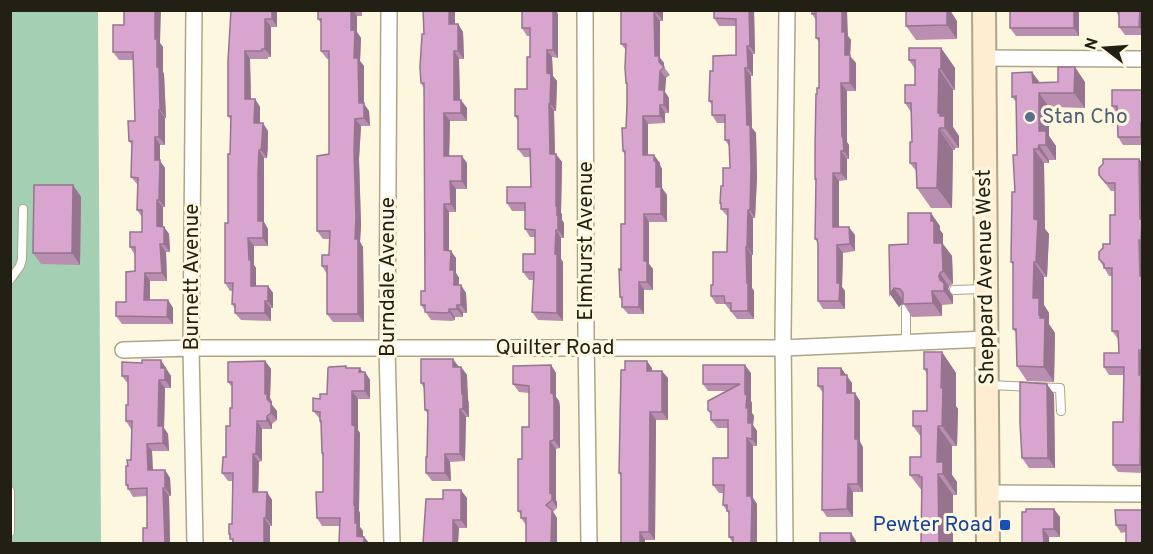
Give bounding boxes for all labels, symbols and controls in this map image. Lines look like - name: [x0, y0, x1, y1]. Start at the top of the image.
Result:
- north arrow: [1075, 18, 1135, 78]
- text: N: [1081, 36, 1104, 53]
- place label: Stan Cho: [1042, 104, 1128, 131]
- marker: Stan Cho: [1023, 110, 1037, 124]
- street label: Elmhurst Avenue: [573, 161, 600, 321]
- street label: Sheppard Avenue West: [971, 169, 1001, 385]
- street label: Burndale Avenue: [375, 197, 402, 357]
- street label: Burnett Avenue: [179, 204, 206, 350]
- street label: Quilter Road: [496, 335, 614, 362]
- place label: Pewter Road: [872, 512, 993, 539]
- marker: Pewter Road: [998, 518, 1012, 532]

